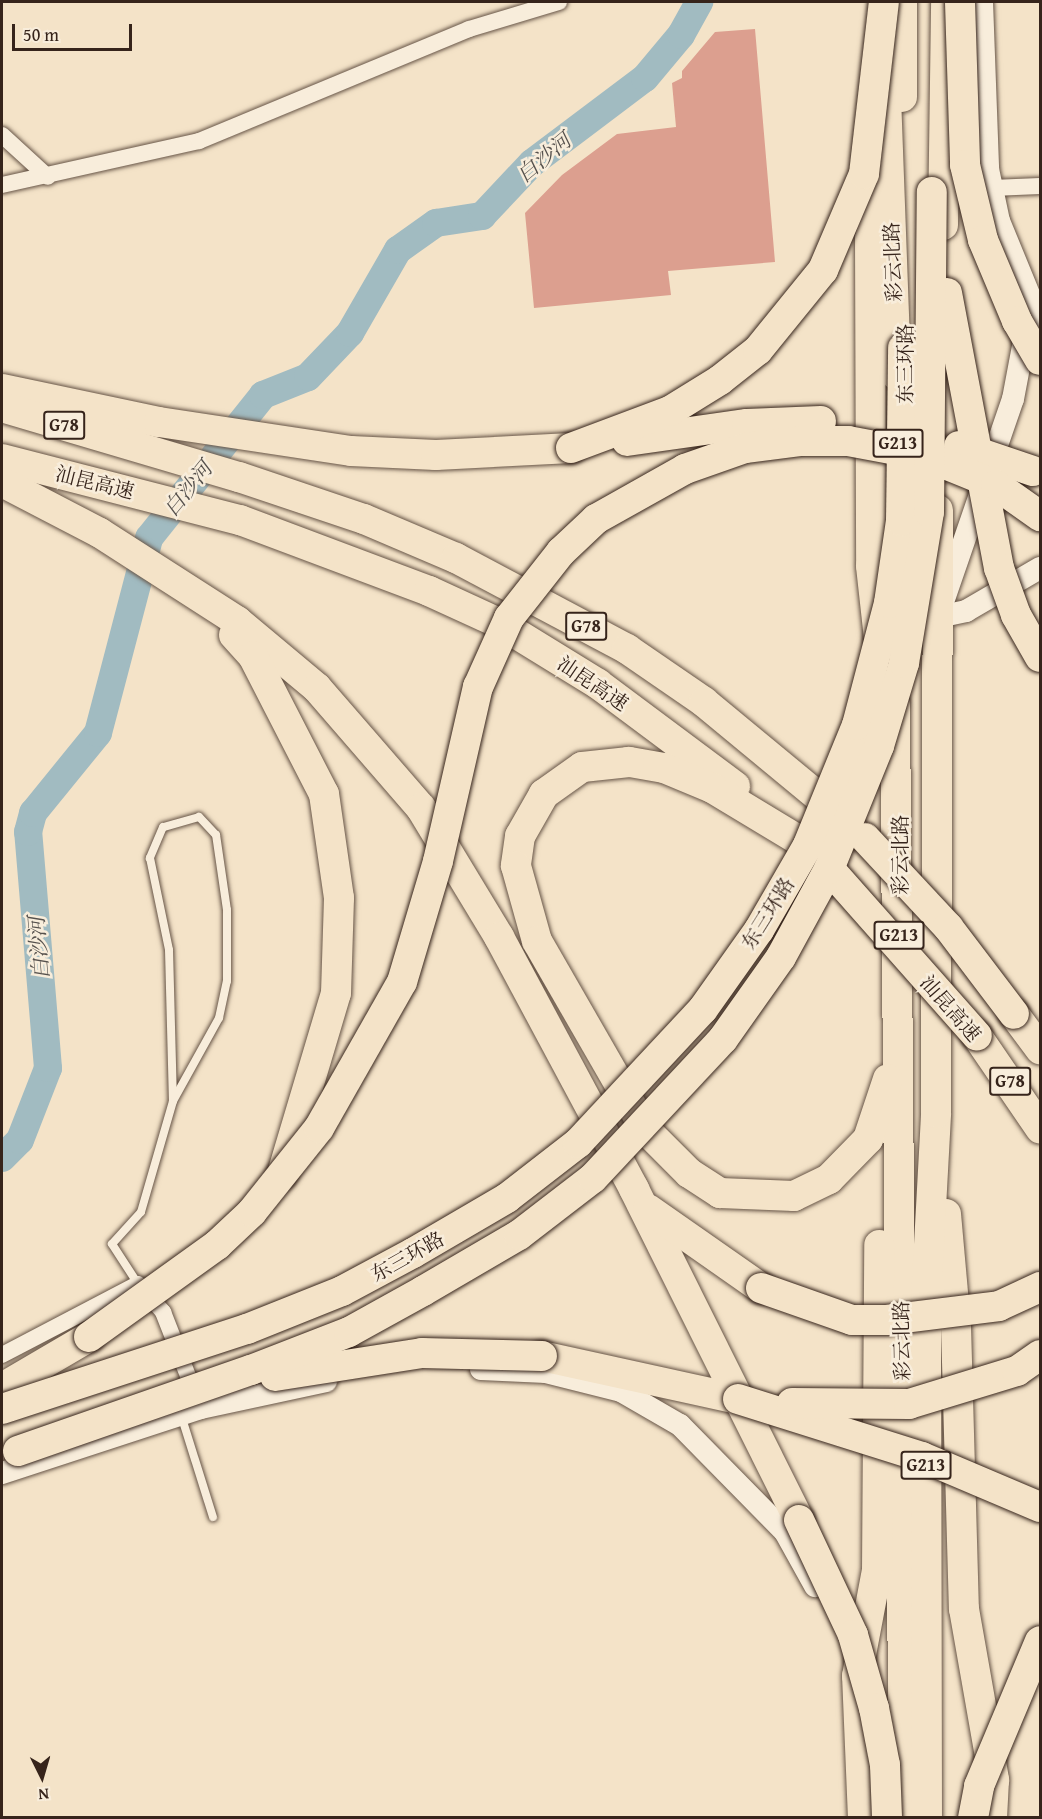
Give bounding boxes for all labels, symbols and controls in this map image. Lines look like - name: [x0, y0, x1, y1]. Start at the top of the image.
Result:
- scale bar: [15, 12, 135, 50]
- text: 50 m: [23, 21, 59, 48]
- water label: 白沙河: [512, 128, 576, 188]
- street label: 彩云北路: [879, 222, 905, 302]
- street label: 东三环路: [892, 324, 916, 404]
- road number: G78: [43, 410, 85, 440]
- road number: G213: [872, 428, 924, 458]
- water label: 白沙河: [158, 457, 218, 521]
- street label: 汕昆高速: [53, 461, 137, 503]
- road number: G78: [565, 611, 607, 641]
- street label: 汕昆高速: [553, 651, 633, 715]
- street label: 彩云北路: [887, 815, 911, 895]
- street label: 东三环路: [736, 873, 798, 953]
- water label: 白沙河: [24, 916, 54, 980]
- road number: G213: [874, 920, 924, 950]
- street label: 汕昆高速: [916, 970, 986, 1046]
- road number: G78: [989, 1066, 1031, 1096]
- street label: 东三环路: [366, 1226, 448, 1286]
- street label: 彩云北路: [888, 1301, 914, 1381]
- road number: G213: [900, 1450, 952, 1480]
- north arrow: [12, 1747, 72, 1807]
- text: N: [37, 1783, 50, 1807]

